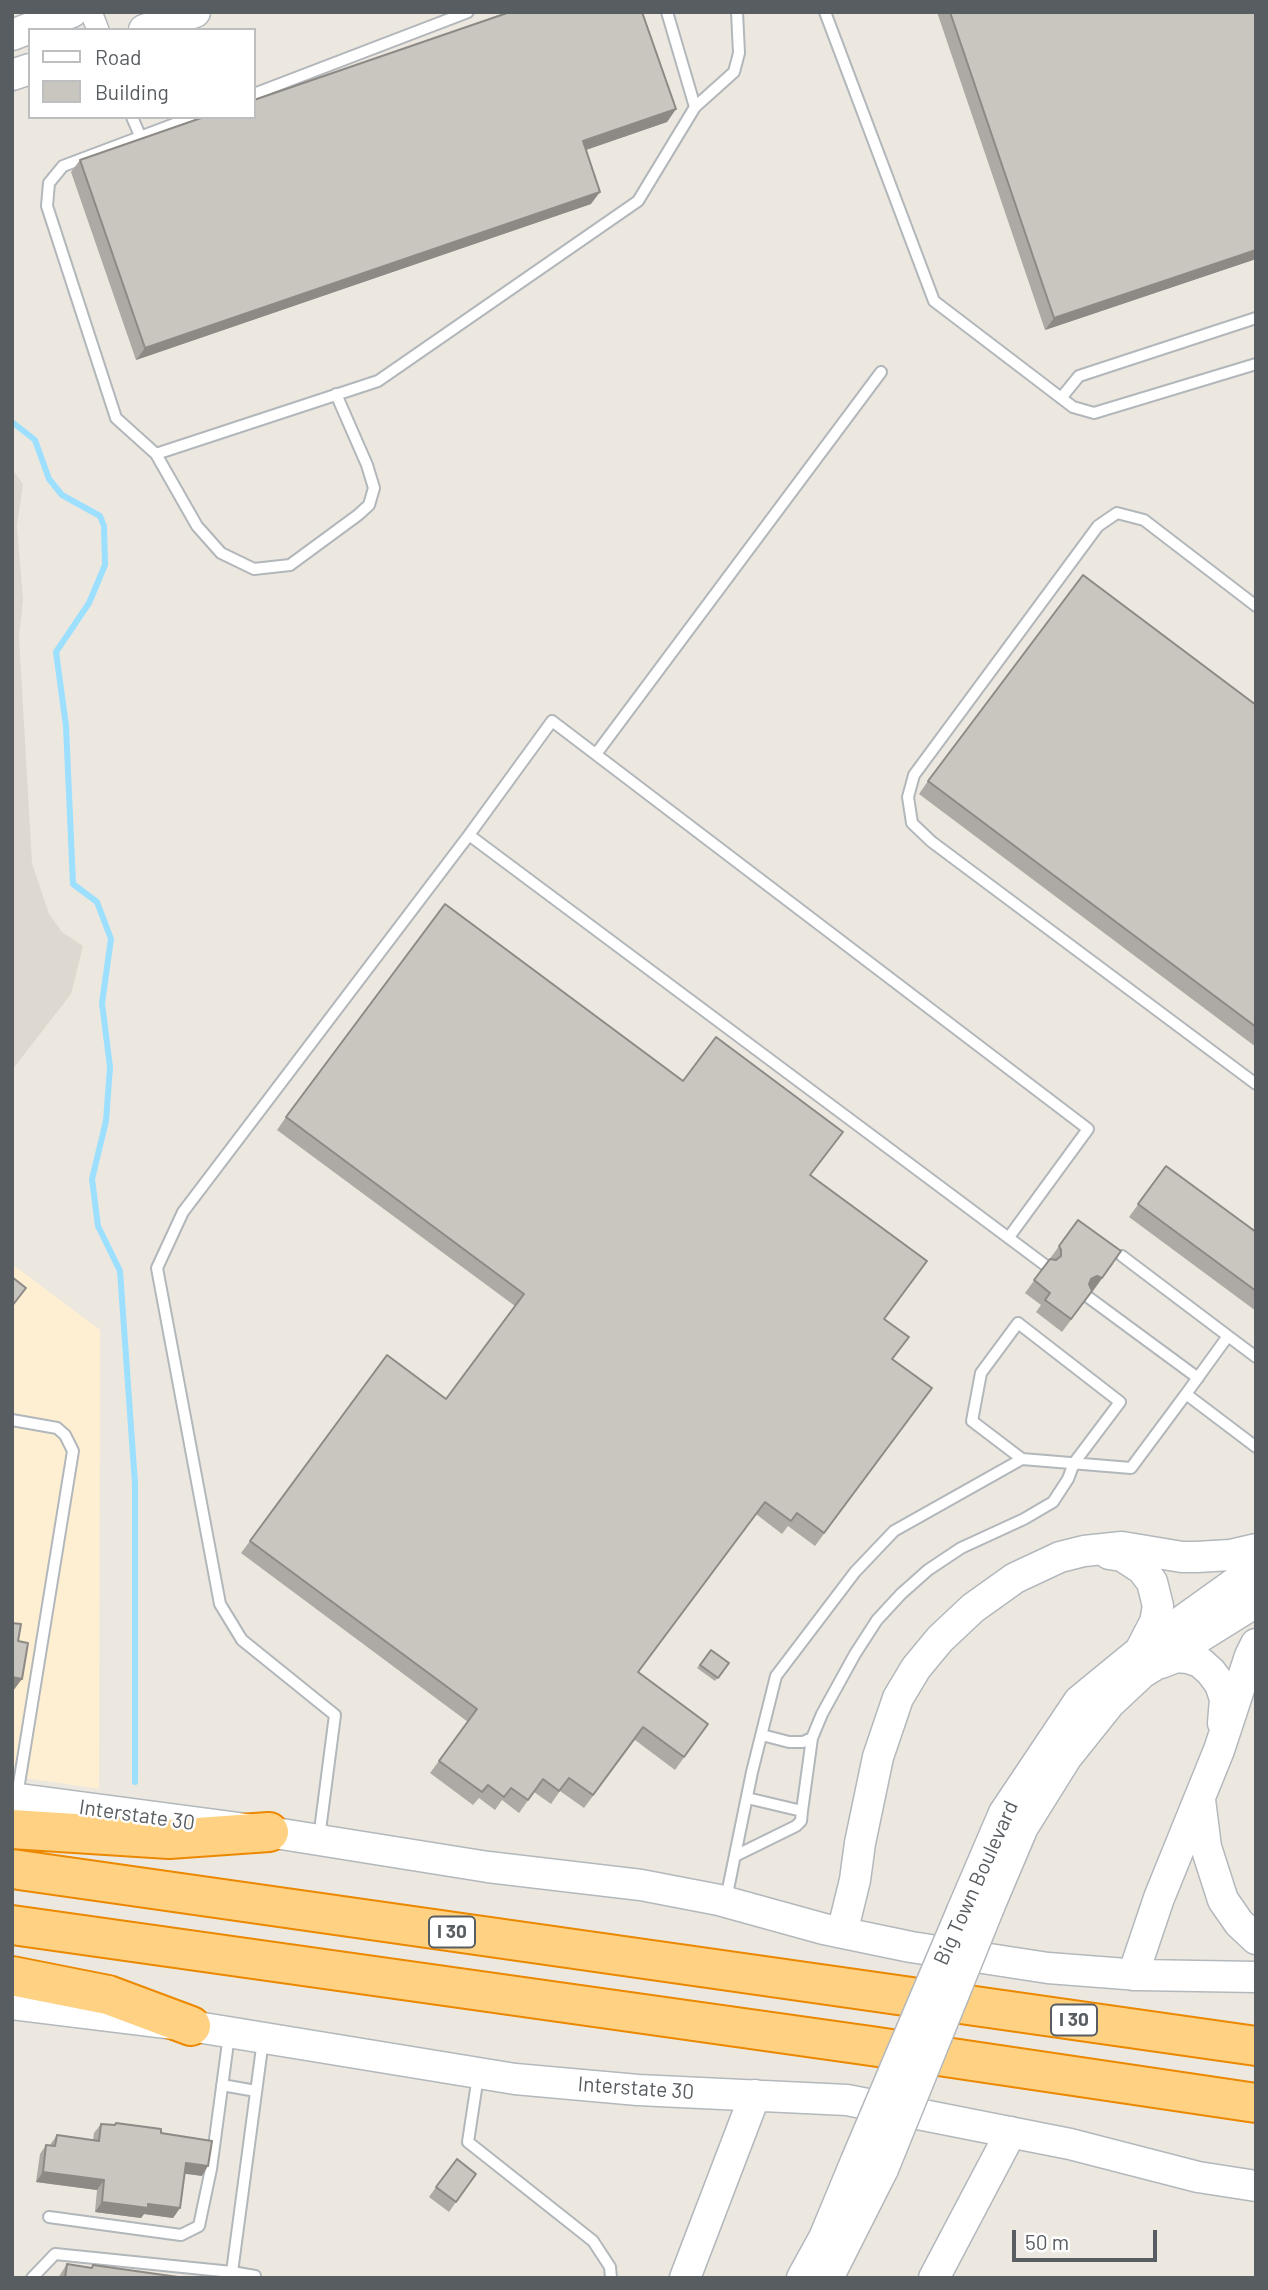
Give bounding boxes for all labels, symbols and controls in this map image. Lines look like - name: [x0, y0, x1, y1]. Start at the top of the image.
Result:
- legend: [28, 28, 256, 119]
- text: Road: [95, 44, 141, 69]
- text: Building: [95, 79, 169, 104]
- street label: Interstate 30: [77, 1794, 197, 1836]
- street label: Big Town Boulevard: [928, 1797, 1024, 1969]
- road number: I 30: [429, 1916, 475, 1948]
- road number: I 30: [1051, 2004, 1097, 2036]
- street label: Interstate 30: [577, 2071, 695, 2105]
- scale bar: [1016, 2216, 1161, 2260]
- text: 50 m: [1025, 2229, 1069, 2254]

